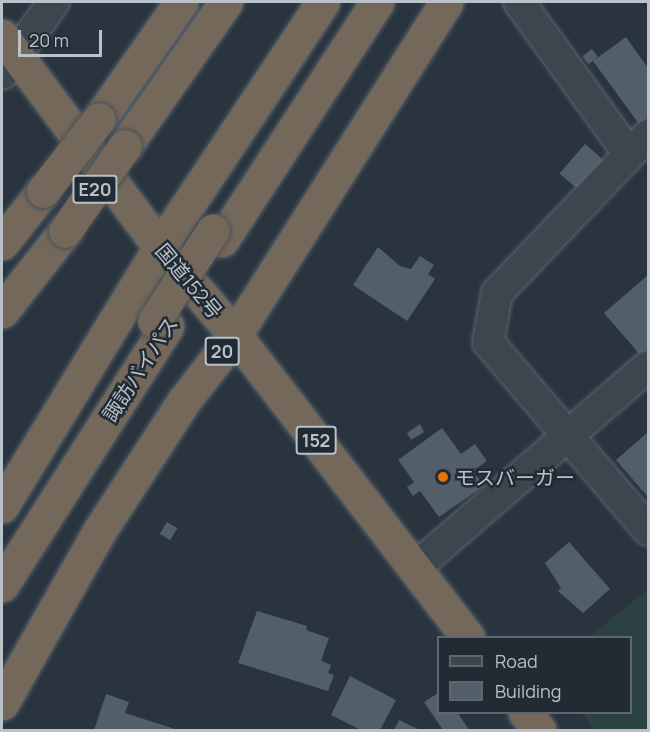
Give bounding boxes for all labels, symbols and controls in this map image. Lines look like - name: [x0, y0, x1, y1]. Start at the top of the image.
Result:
- scale bar: [21, 18, 105, 56]
- text: 20 m: [29, 28, 69, 52]
- road number: E20: [71, 174, 119, 204]
- street label: 国道152号: [151, 239, 227, 323]
- street label: 諏訪バイパス: [97, 312, 183, 426]
- road number: 20: [204, 336, 240, 366]
- road number: 152: [295, 425, 337, 455]
- place label: モスバーガー: [455, 465, 575, 489]
- marker: モスバーガー: [436, 470, 450, 484]
- legend: [437, 636, 632, 714]
- text: Road: [495, 649, 538, 673]
- text: Building: [495, 679, 561, 703]

